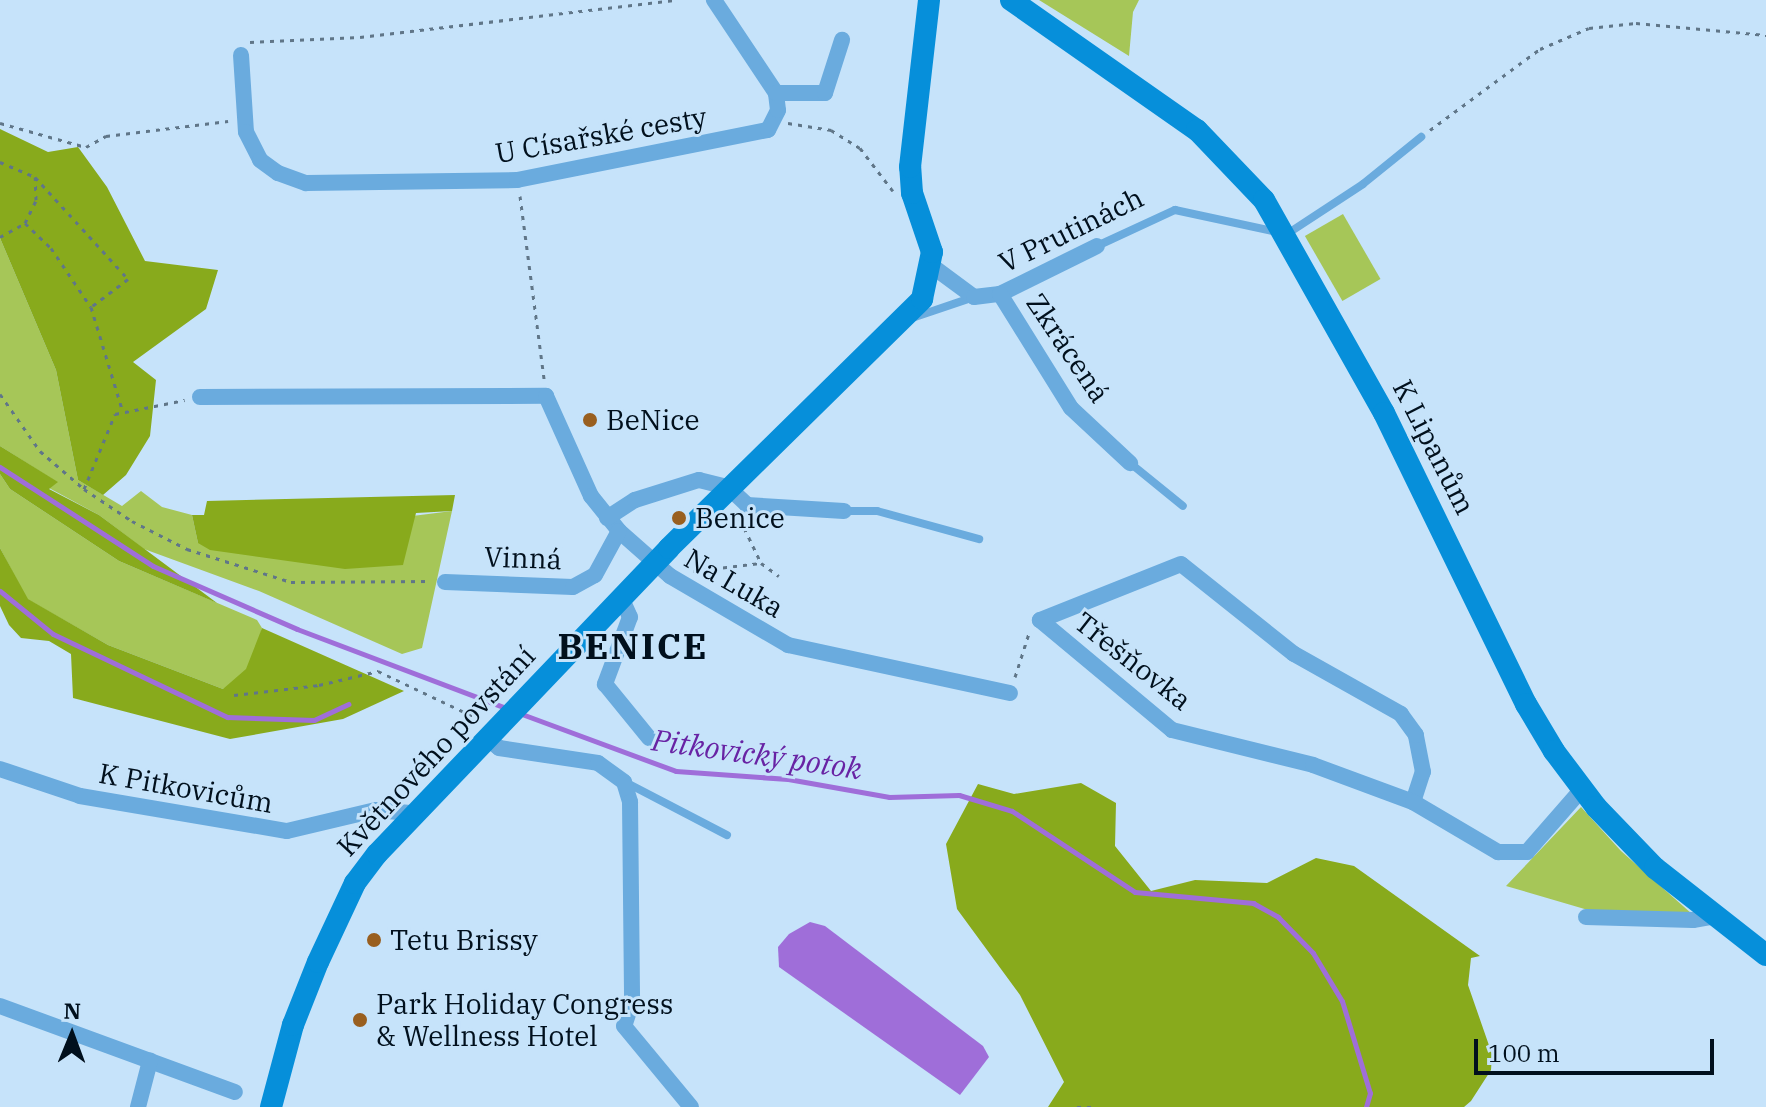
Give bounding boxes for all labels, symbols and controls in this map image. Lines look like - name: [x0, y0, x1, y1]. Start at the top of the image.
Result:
- street label: U Císařské cesty: [493, 100, 709, 170]
- street label: V Prutinách: [993, 181, 1149, 279]
- street label: Zkrácená: [1019, 287, 1117, 409]
- street label: K Lipanům: [1386, 374, 1482, 520]
- place label: BeNice: [606, 403, 700, 437]
- marker: BeNice: [581, 411, 599, 429]
- place label: Benice: [695, 501, 785, 535]
- marker: Benice: [670, 509, 688, 527]
- street label: Vinná: [483, 540, 563, 576]
- street label: Na Luka: [679, 541, 789, 625]
- street label: Třešňovka: [1068, 605, 1198, 717]
- district label: BENICE: [558, 624, 708, 668]
- street label: Květnového povstání: [330, 639, 542, 863]
- water label: Pitkovický potok: [650, 721, 864, 787]
- street label: K Pitkovicům: [96, 756, 276, 820]
- place label: Tetu Brissy: [390, 923, 538, 957]
- marker: Tetu Brissy: [365, 931, 383, 949]
- place label: Park Holiday Congress & Wellness Hotel: [376, 987, 674, 1053]
- north arrow: [32, 995, 112, 1075]
- text: N: [63, 996, 81, 1025]
- marker: Park Holiday Congress & Wellness Hotel: [351, 1011, 369, 1029]
- scale bar: [1478, 1023, 1718, 1073]
- text: 100 m: [1488, 1037, 1560, 1069]

